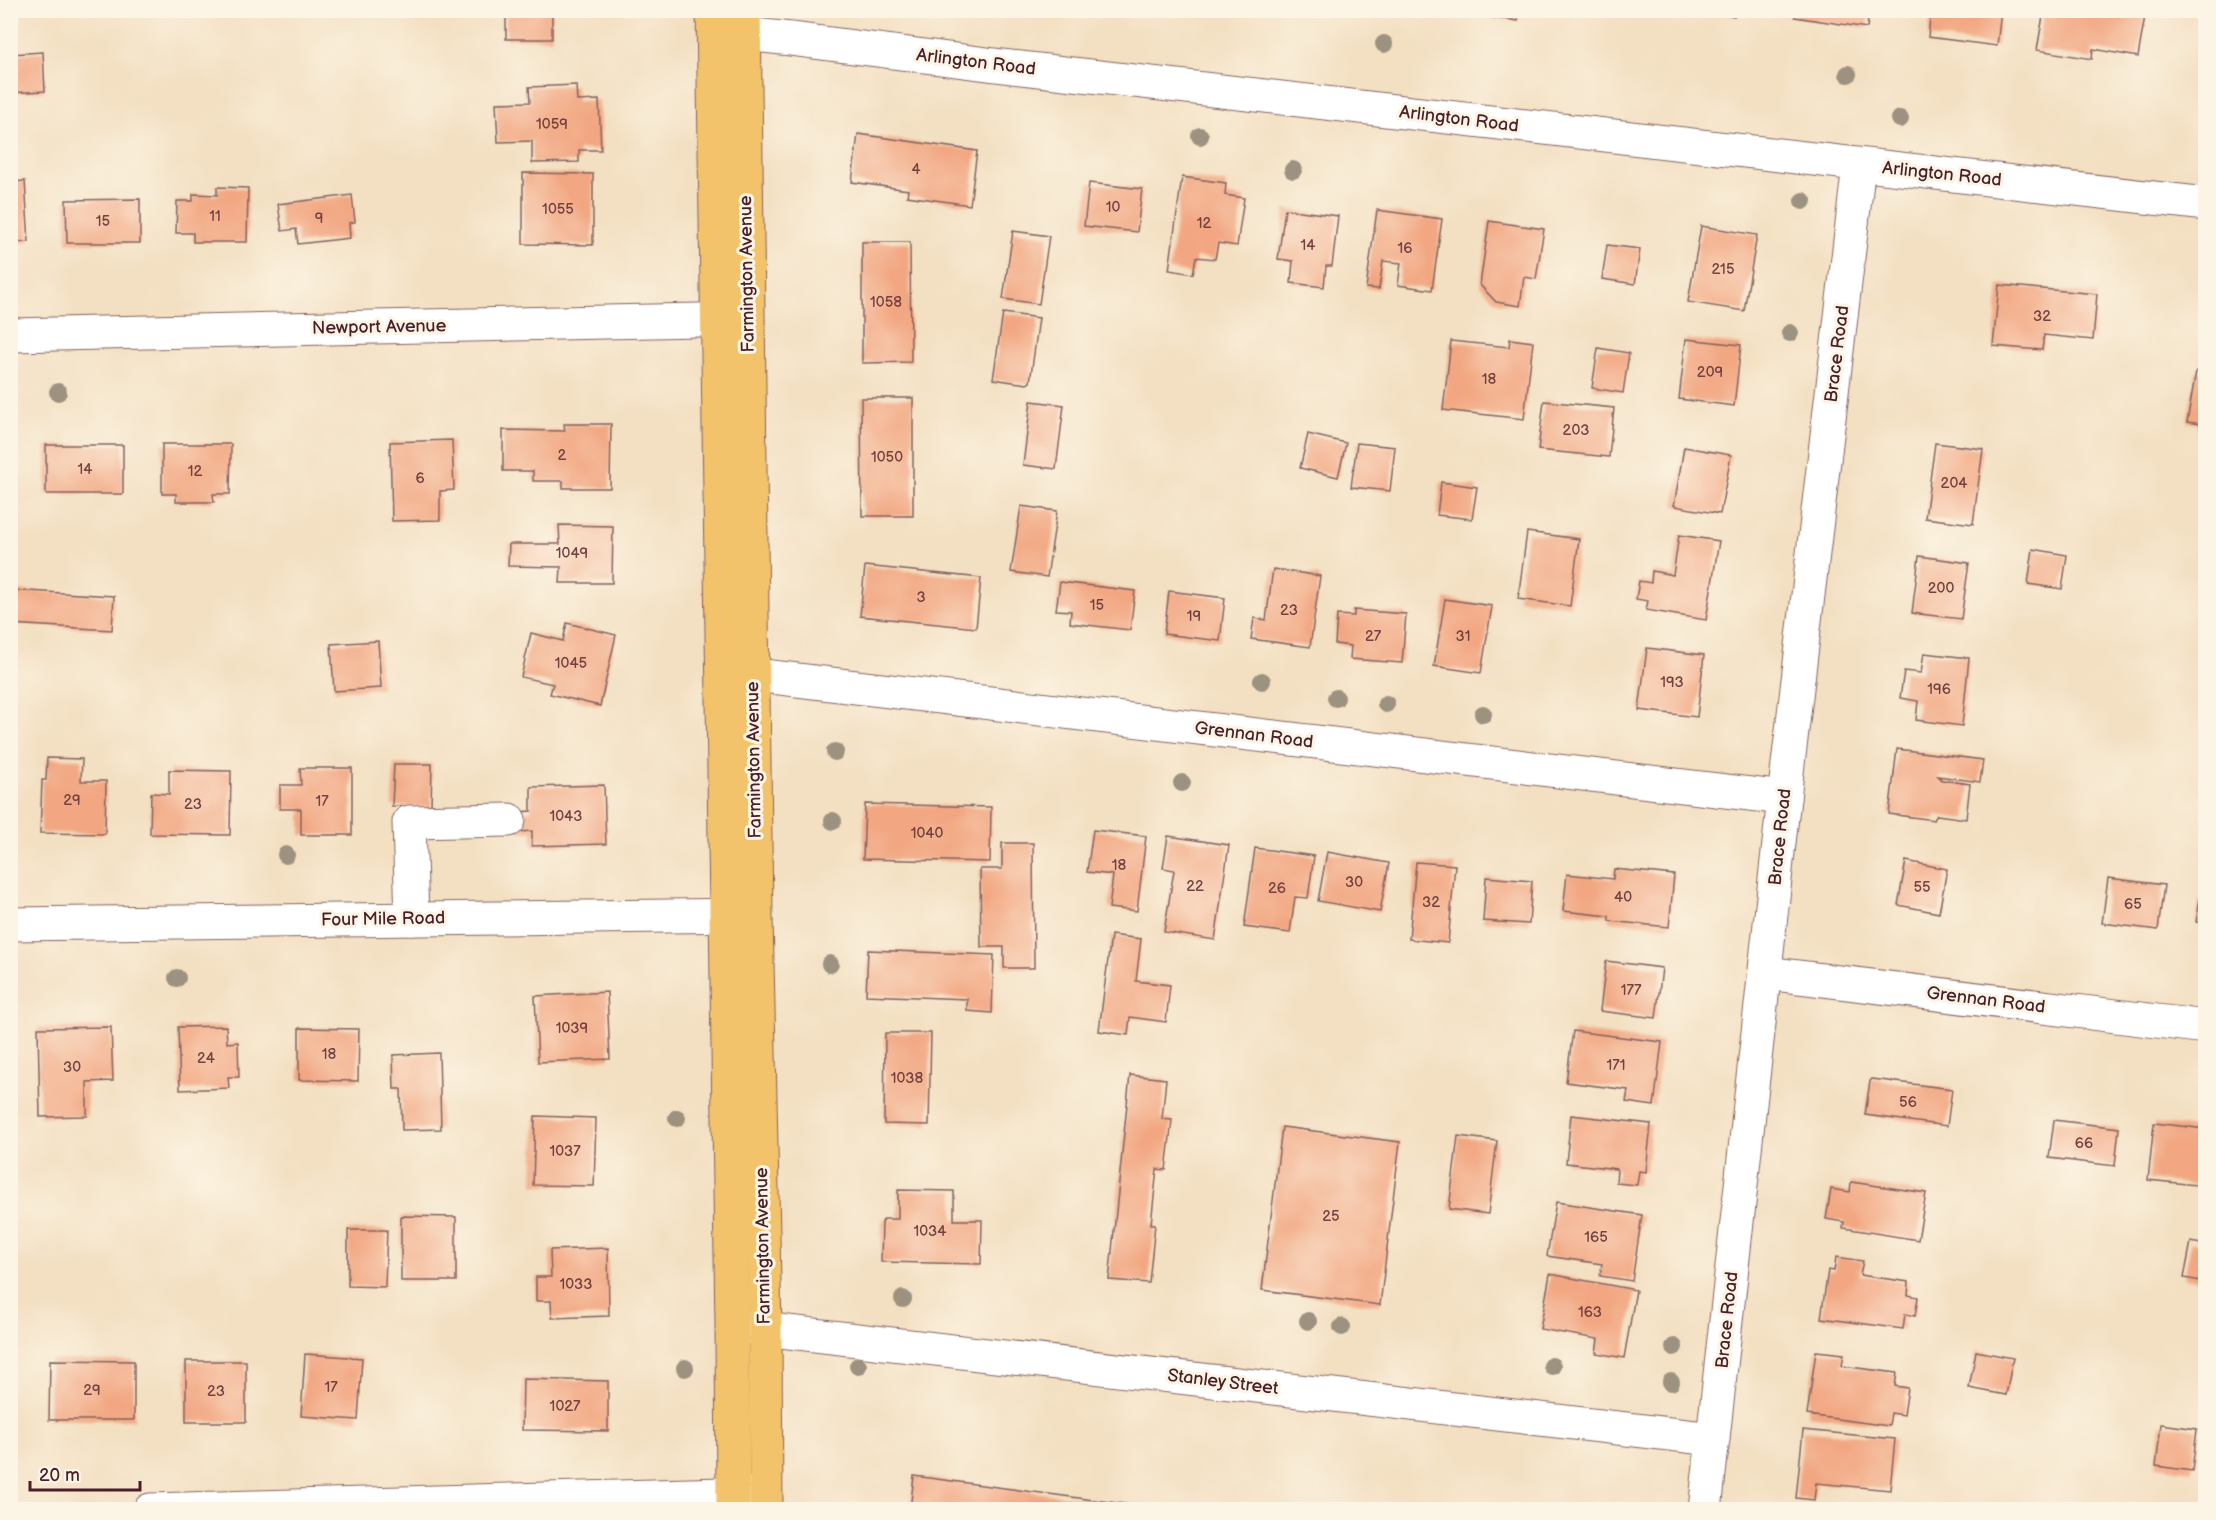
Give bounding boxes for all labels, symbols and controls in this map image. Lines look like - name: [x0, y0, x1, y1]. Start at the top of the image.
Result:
- street label: Arlington Road: [915, 44, 1037, 80]
- street label: Arlington Road: [1398, 101, 1520, 137]
- house number: 1059: [536, 115, 568, 134]
- street label: Arlington Road: [1881, 157, 2003, 191]
- house number: 4: [911, 160, 921, 179]
- street label: Farmington Avenue: [735, 195, 759, 353]
- house number: 10: [1106, 198, 1120, 217]
- house number: 1055: [542, 200, 574, 219]
- house number: 11: [209, 207, 221, 226]
- house number: 9: [315, 209, 323, 228]
- house number: 15: [96, 212, 110, 231]
- house number: 12: [1197, 214, 1211, 233]
- house number: 14: [1301, 236, 1315, 255]
- house number: 16: [1398, 239, 1412, 258]
- house number: 215: [1711, 260, 1735, 279]
- house number: 1058: [870, 293, 902, 312]
- street label: Brace Road: [1821, 304, 1853, 404]
- house number: 32: [2033, 307, 2051, 326]
- street label: Newport Avenue: [312, 315, 447, 339]
- house number: 209: [1697, 363, 1723, 382]
- house number: 18: [1482, 370, 1497, 389]
- house number: 203: [1563, 421, 1589, 440]
- house number: 2: [558, 446, 567, 465]
- house number: 1050: [871, 448, 903, 467]
- house number: 14: [78, 460, 92, 479]
- house number: 12: [188, 462, 202, 481]
- house number: 6: [415, 469, 425, 488]
- house number: 204: [1941, 474, 1967, 493]
- house number: 1049: [556, 544, 588, 563]
- house number: 200: [1928, 579, 1954, 598]
- house number: 3: [916, 588, 926, 607]
- house number: 15: [1090, 596, 1104, 615]
- house number: 23: [1280, 601, 1298, 620]
- house number: 19: [1187, 607, 1201, 626]
- house number: 27: [1365, 627, 1382, 646]
- house number: 31: [1455, 627, 1471, 646]
- house number: 1045: [555, 654, 587, 673]
- house number: 193: [1660, 673, 1684, 692]
- house number: 196: [1927, 680, 1951, 699]
- street label: Farmington Avenue: [742, 681, 766, 839]
- street label: Grennan Road: [1193, 717, 1315, 753]
- street label: Brace Road: [1764, 788, 1796, 886]
- house number: 29: [63, 791, 81, 810]
- house number: 17: [315, 792, 329, 811]
- house number: 23: [184, 795, 202, 814]
- house number: 1043: [549, 807, 583, 826]
- house number: 1040: [911, 824, 943, 843]
- house number: 18: [1112, 856, 1127, 875]
- house number: 30: [1345, 873, 1363, 892]
- house number: 22: [1186, 877, 1204, 896]
- house number: 55: [1913, 878, 1931, 897]
- house number: 26: [1268, 879, 1286, 898]
- house number: 40: [1614, 888, 1632, 907]
- house number: 32: [1422, 893, 1440, 912]
- house number: 65: [2124, 895, 2142, 914]
- street label: Four Mile Road: [321, 907, 445, 931]
- house number: 177: [1621, 981, 1642, 1000]
- street label: Grennan Road: [1925, 982, 2047, 1018]
- house number: 1039: [556, 1019, 588, 1038]
- house number: 18: [322, 1045, 337, 1064]
- house number: 24: [197, 1049, 215, 1068]
- house number: 171: [1607, 1056, 1625, 1075]
- house number: 30: [63, 1058, 81, 1077]
- house number: 1038: [891, 1069, 924, 1088]
- house number: 56: [1899, 1093, 1917, 1112]
- house number: 66: [2075, 1134, 2093, 1153]
- house number: 1037: [549, 1142, 581, 1161]
- street label: Farmington Avenue: [751, 1167, 775, 1325]
- house number: 25: [1322, 1207, 1340, 1226]
- house number: 1034: [913, 1222, 947, 1241]
- house number: 165: [1584, 1228, 1608, 1247]
- street label: Brace Road: [1711, 1271, 1743, 1369]
- house number: 1033: [559, 1275, 593, 1294]
- house number: 163: [1578, 1303, 1602, 1322]
- street label: Stanley Street: [1166, 1365, 1280, 1399]
- house number: 17: [324, 1378, 338, 1397]
- house number: 29: [83, 1381, 101, 1400]
- house number: 23: [207, 1382, 225, 1401]
- house number: 1027: [550, 1397, 581, 1416]
- scale bar: [30, 1454, 140, 1492]
- text: 20 m: [39, 1465, 80, 1486]

